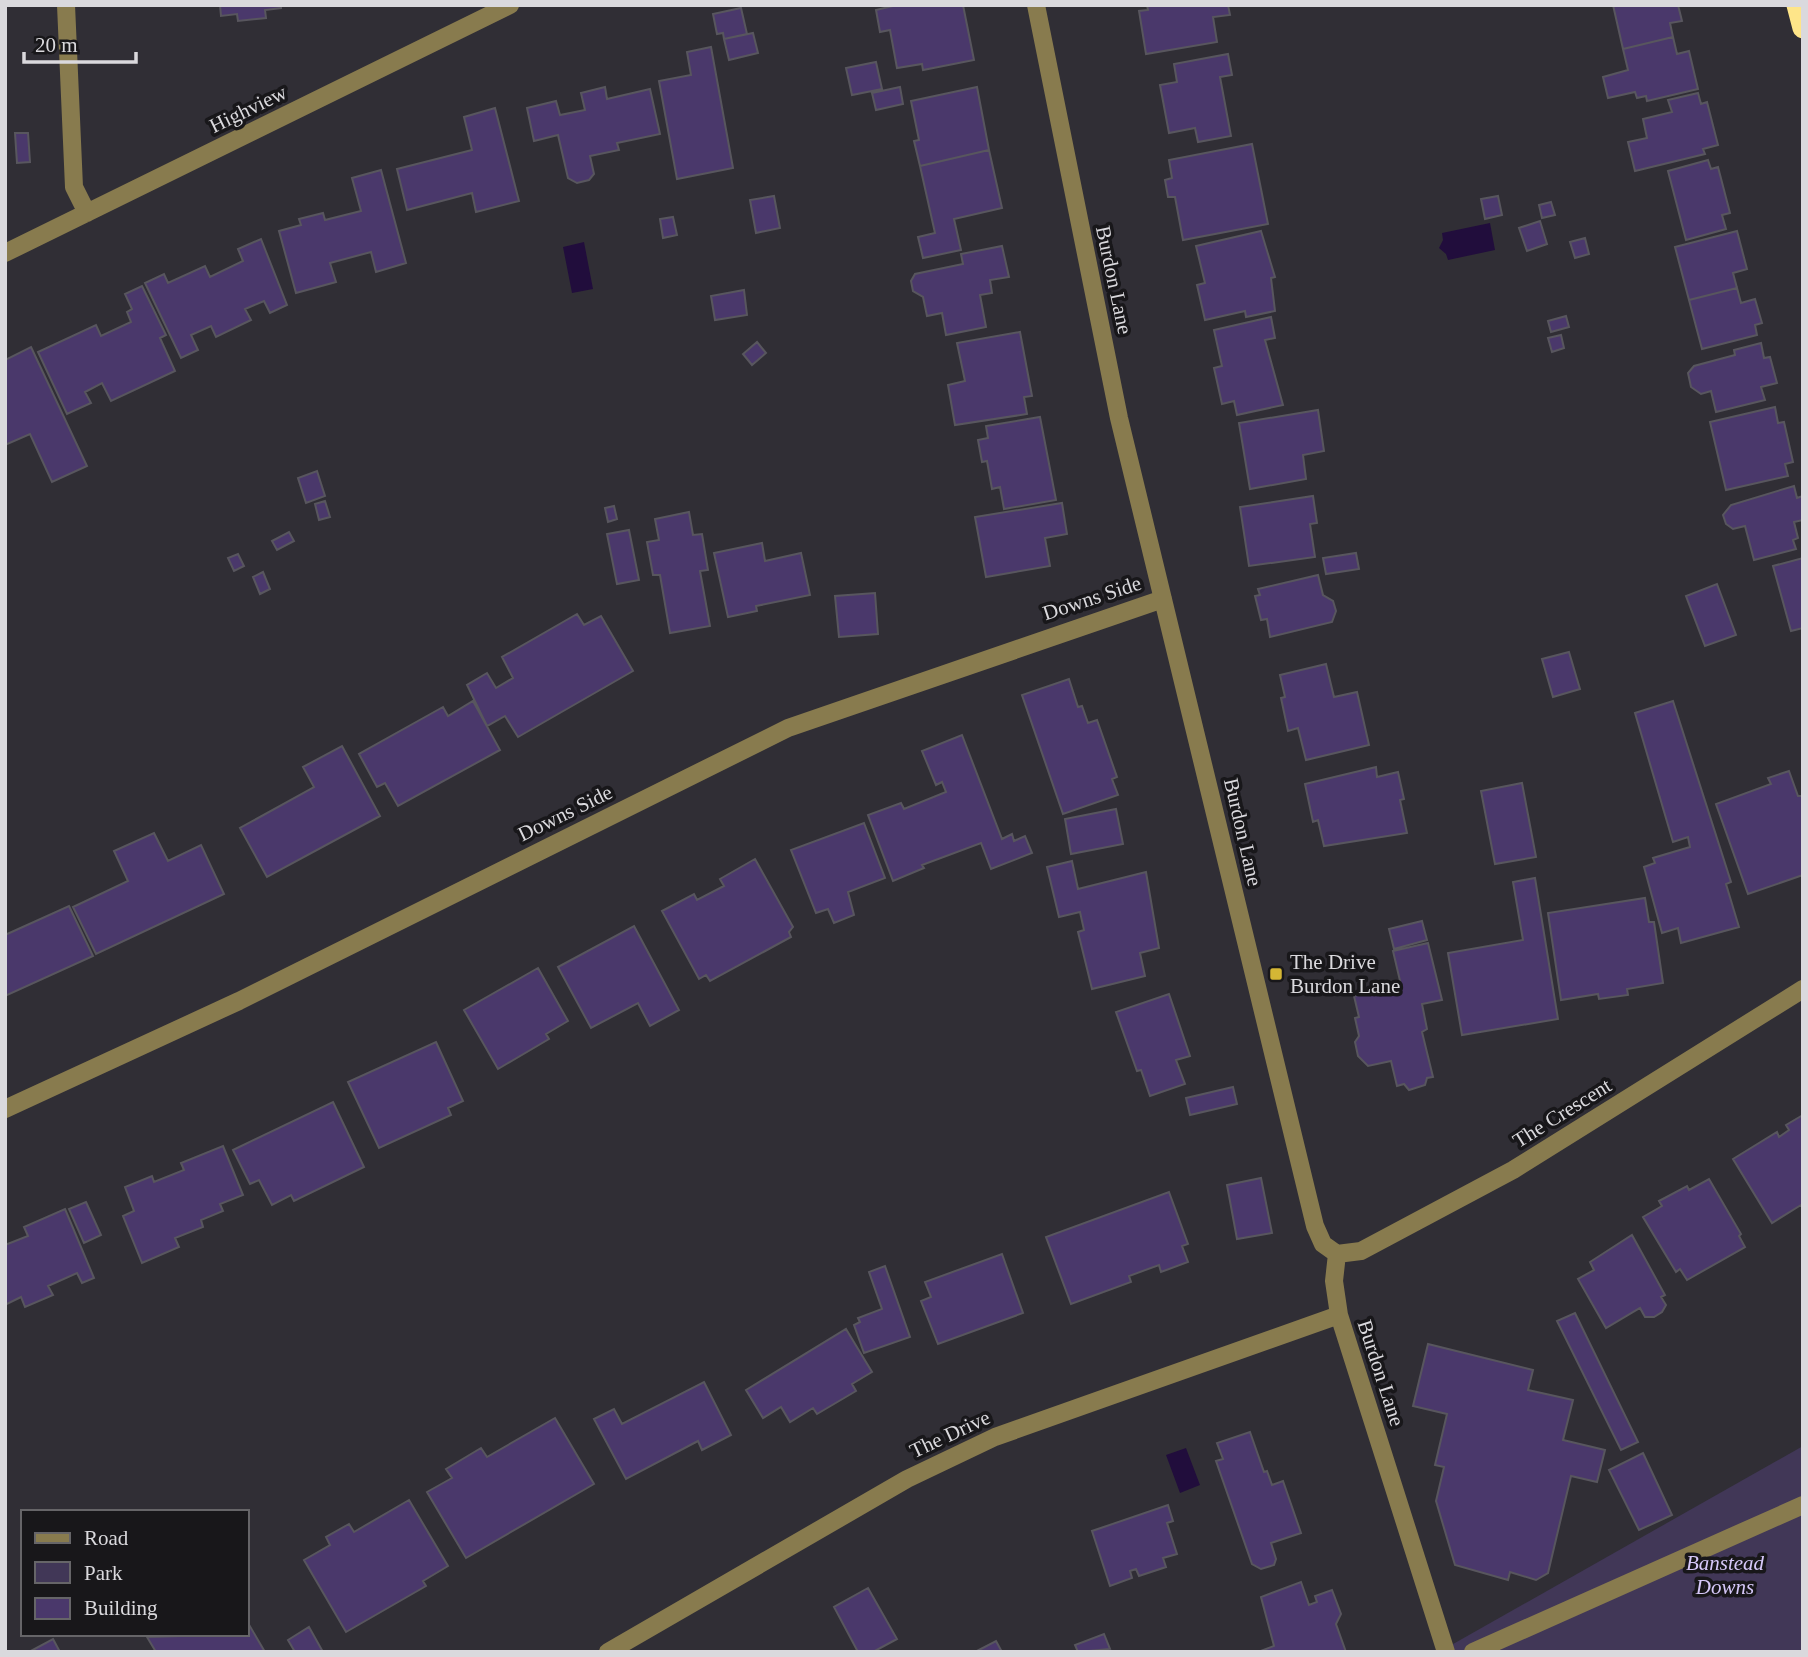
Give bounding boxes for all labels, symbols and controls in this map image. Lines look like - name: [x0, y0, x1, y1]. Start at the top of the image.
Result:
- scale bar: [24, 21, 136, 65]
- text: 20 m: [35, 33, 78, 57]
- street label: Highview: [206, 80, 291, 138]
- street label: Burdon Lane: [1091, 224, 1137, 336]
- street label: Downs Side: [1040, 571, 1144, 625]
- street label: Burdon Lane: [1219, 776, 1267, 888]
- street label: Downs Side: [514, 780, 616, 846]
- place label: The Drive Burdon Lane: [1290, 950, 1400, 998]
- marker: The Drive Burdon Lane: [1268, 966, 1284, 982]
- street label: The Crescent: [1508, 1073, 1616, 1153]
- street label: Burdon Lane: [1353, 1317, 1409, 1429]
- street label: The Drive: [906, 1405, 994, 1463]
- legend: [21, 1510, 248, 1636]
- text: Road: [84, 1526, 129, 1550]
- park label: Banstead Downs: [1686, 1551, 1765, 1599]
- text: Park: [84, 1561, 123, 1585]
- text: Building: [84, 1596, 158, 1620]

